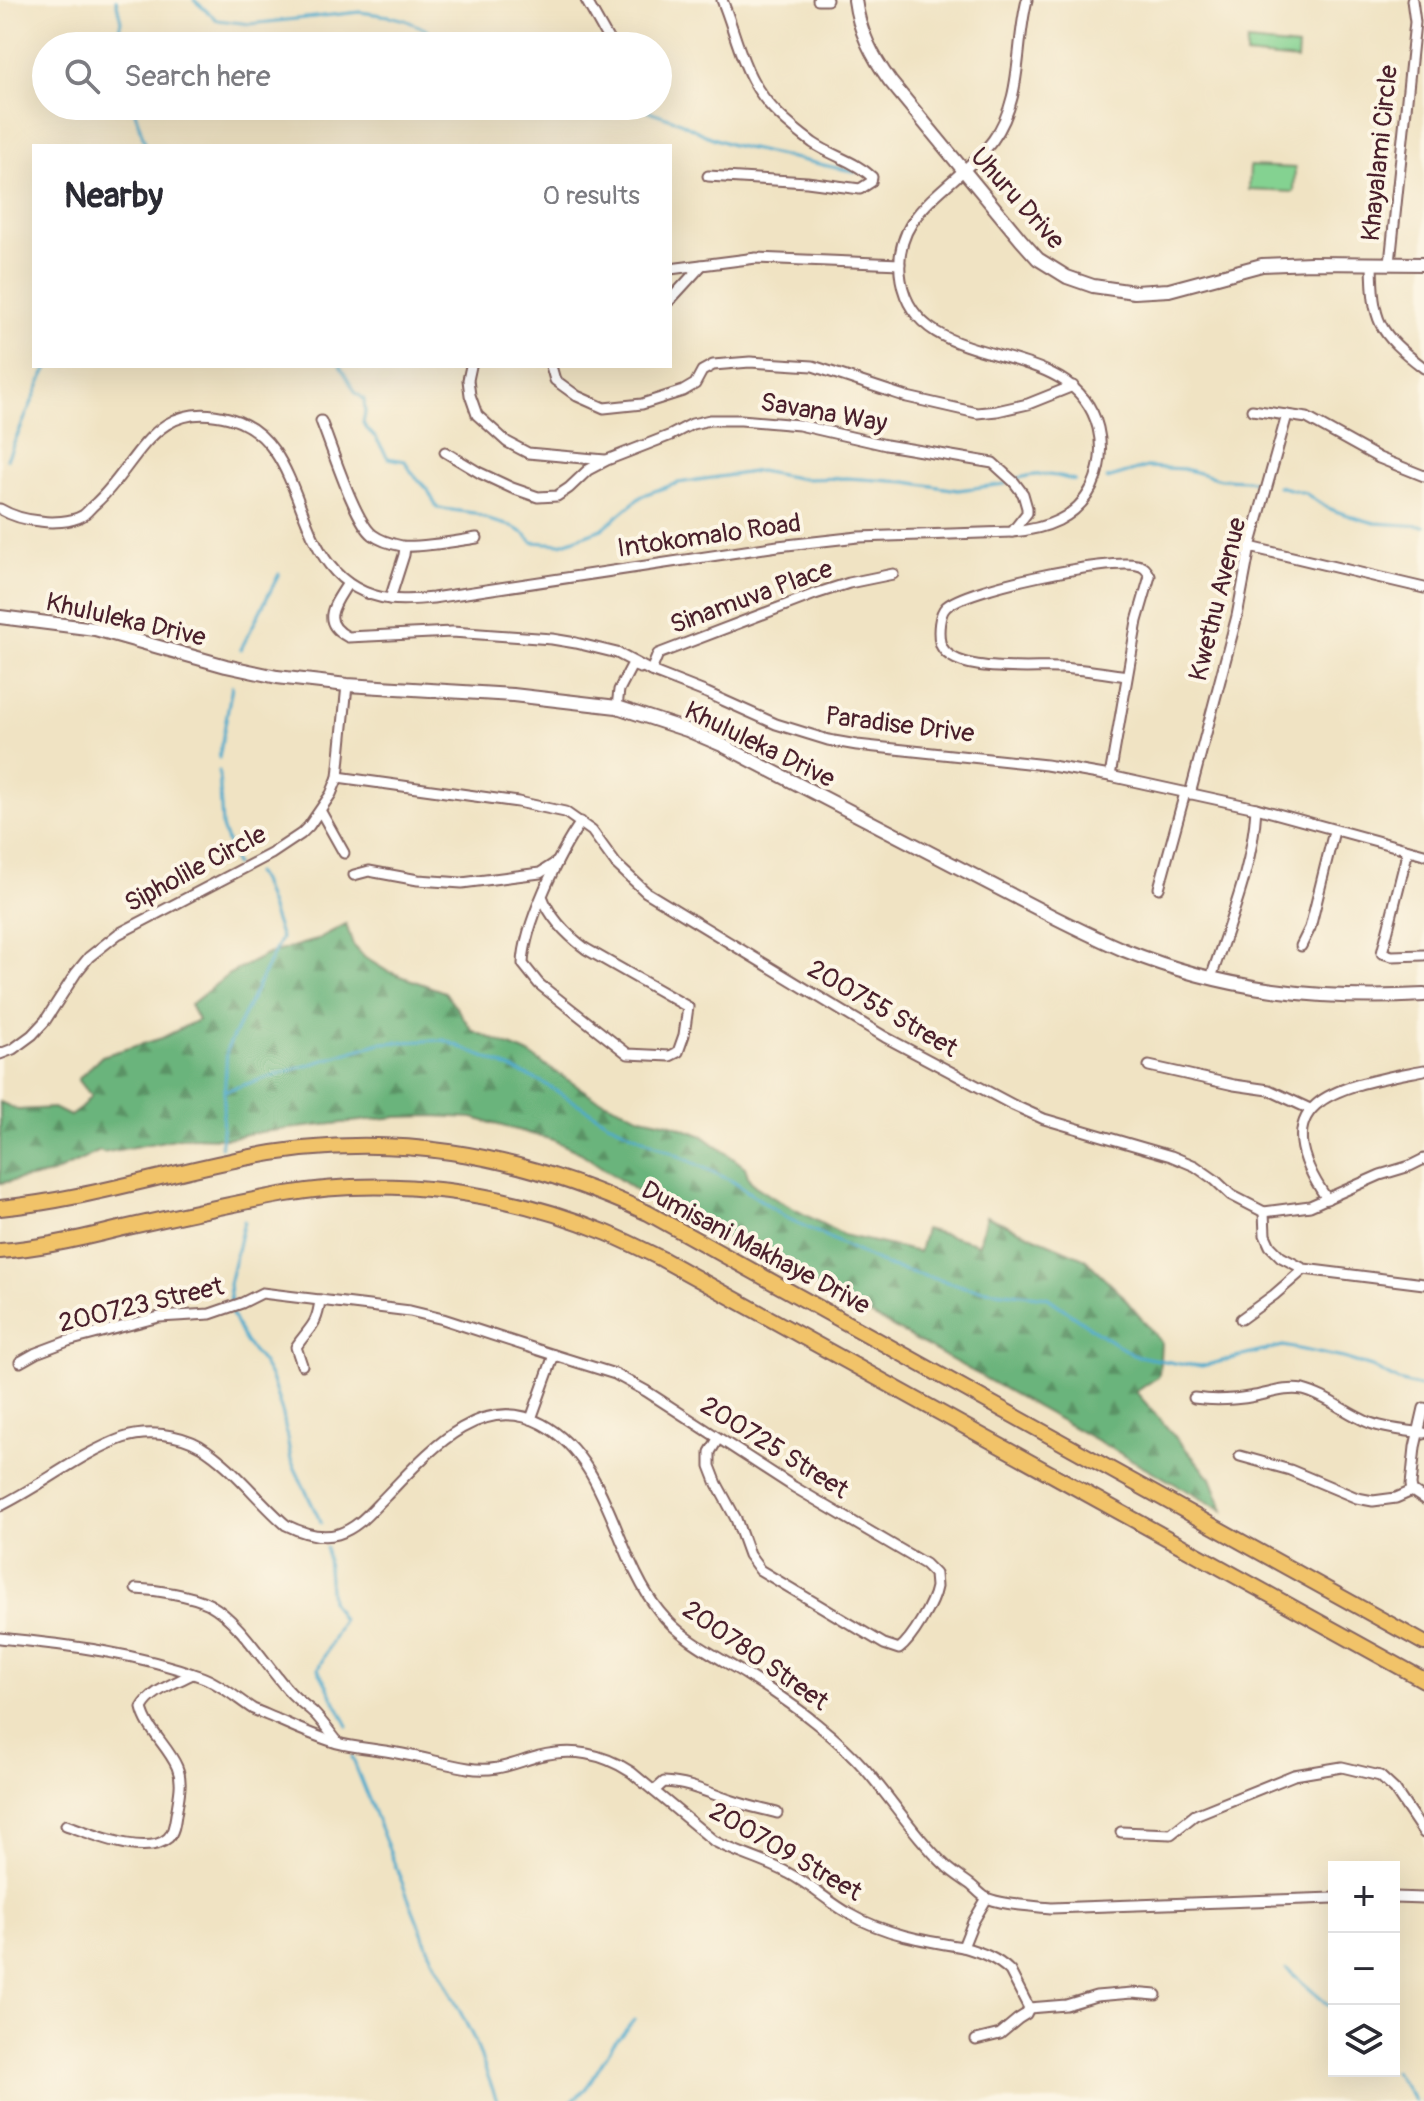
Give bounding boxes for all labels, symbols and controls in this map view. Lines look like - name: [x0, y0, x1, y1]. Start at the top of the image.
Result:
- search box: [32, 32, 672, 120]
- icon: search: [60, 54, 104, 98]
- text: Search here: [124, 58, 271, 95]
- street label: Khayalami Circle: [1355, 63, 1405, 243]
- street label: Uhuru Drive: [963, 141, 1071, 256]
- text: Nearby: [64, 175, 163, 218]
- text: 0 results: [543, 180, 640, 212]
- street label: Savana Way: [758, 386, 890, 440]
- street label: Intokomalo Road: [615, 507, 803, 565]
- street label: Kwethu Avenue: [1182, 514, 1254, 684]
- street label: Sinamuva Place: [666, 553, 837, 641]
- street label: Khululeka Drive: [43, 586, 209, 654]
- street label: Khululeka Drive: [679, 695, 840, 795]
- street label: Paradise Drive: [824, 700, 976, 750]
- street label: Sipholile Circle: [119, 818, 272, 920]
- street label: 200755 Street: [802, 953, 964, 1065]
- street label: Dumisani Makhaye Drive: [636, 1174, 876, 1322]
- street label: 200723 Street: [56, 1270, 227, 1339]
- street label: 200725 Street: [695, 1390, 855, 1506]
- street label: 200780 Street: [676, 1594, 835, 1718]
- street label: 200709 Street: [703, 1795, 868, 1909]
- map controls: [1328, 1861, 1400, 2077]
- button: +: [1328, 1861, 1400, 1933]
- button: −: [1328, 1933, 1400, 2005]
- button: layers: [1328, 2005, 1400, 2077]

